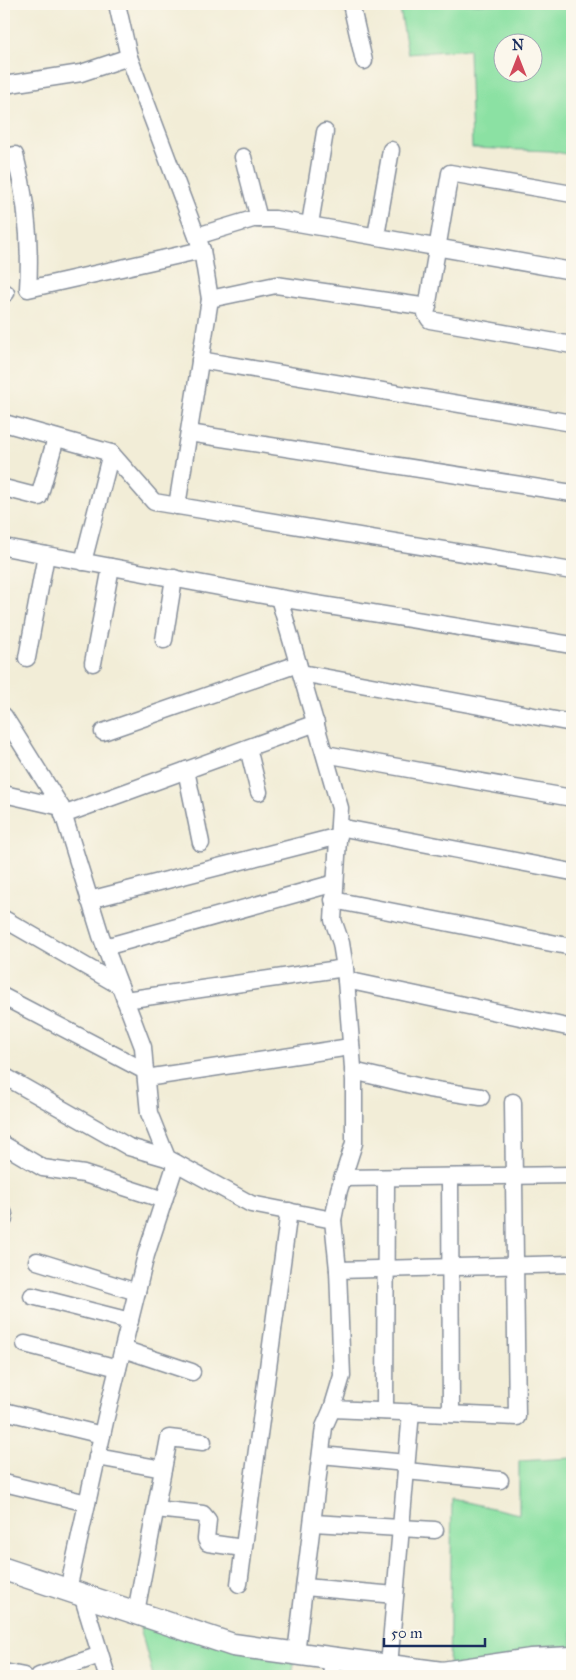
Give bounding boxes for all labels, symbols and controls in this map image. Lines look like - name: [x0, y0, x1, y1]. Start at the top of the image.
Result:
- north arrow: [494, 32, 544, 82]
- text: N: [512, 37, 524, 54]
- scale bar: [384, 1615, 485, 1647]
- text: 50 m: [391, 1624, 423, 1642]

